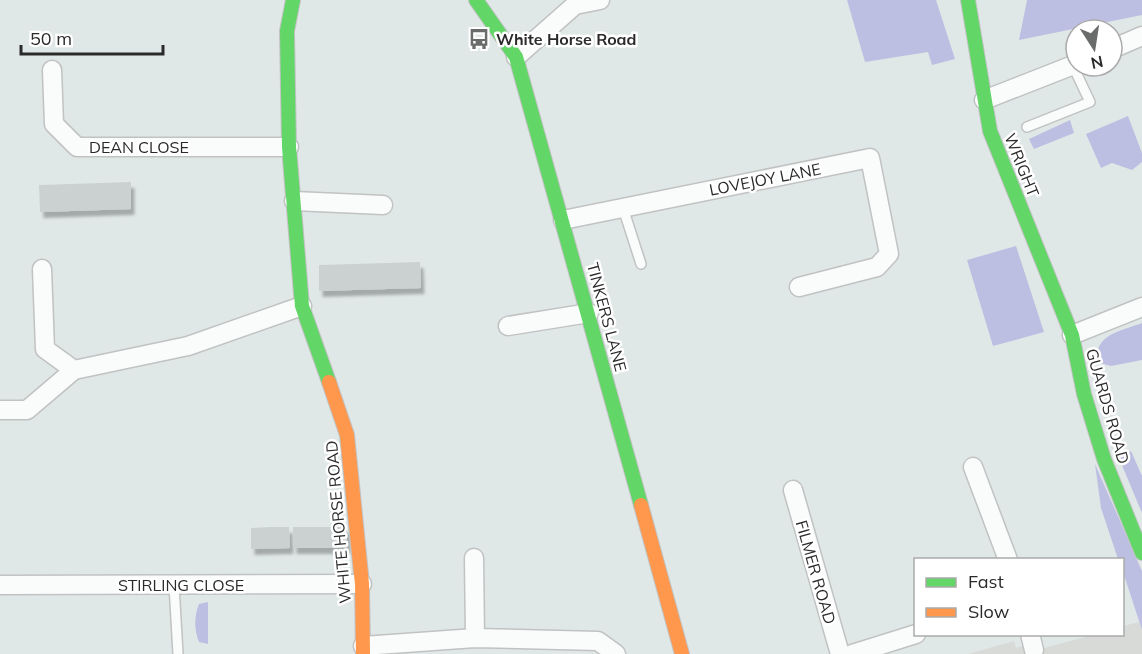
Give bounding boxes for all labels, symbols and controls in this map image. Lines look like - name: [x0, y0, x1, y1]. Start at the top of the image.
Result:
- scale bar: [21, 18, 164, 56]
- north arrow: [1064, 18, 1124, 78]
- text: 50 m: [30, 27, 72, 50]
- bus stop icon: White Horse Road: [467, 27, 491, 51]
- place label: White Horse Road: [496, 29, 636, 49]
- text: N: [1089, 52, 1105, 74]
- street label: WRIGHT: [1000, 130, 1044, 200]
- street label: DEAN CLOSE: [89, 137, 189, 157]
- street label: LOVEJOY LANE: [708, 158, 822, 200]
- street label: TINKERS LANE: [583, 260, 631, 374]
- street label: GUARDS ROAD: [1082, 346, 1134, 466]
- street label: WHITE HORSE ROAD: [321, 440, 355, 604]
- street label: FILMER ROAD: [792, 518, 840, 626]
- legend: [914, 558, 1124, 636]
- text: Fast: [968, 570, 1004, 593]
- street label: STIRLING CLOSE: [118, 575, 244, 595]
- text: Slow: [968, 600, 1010, 623]

